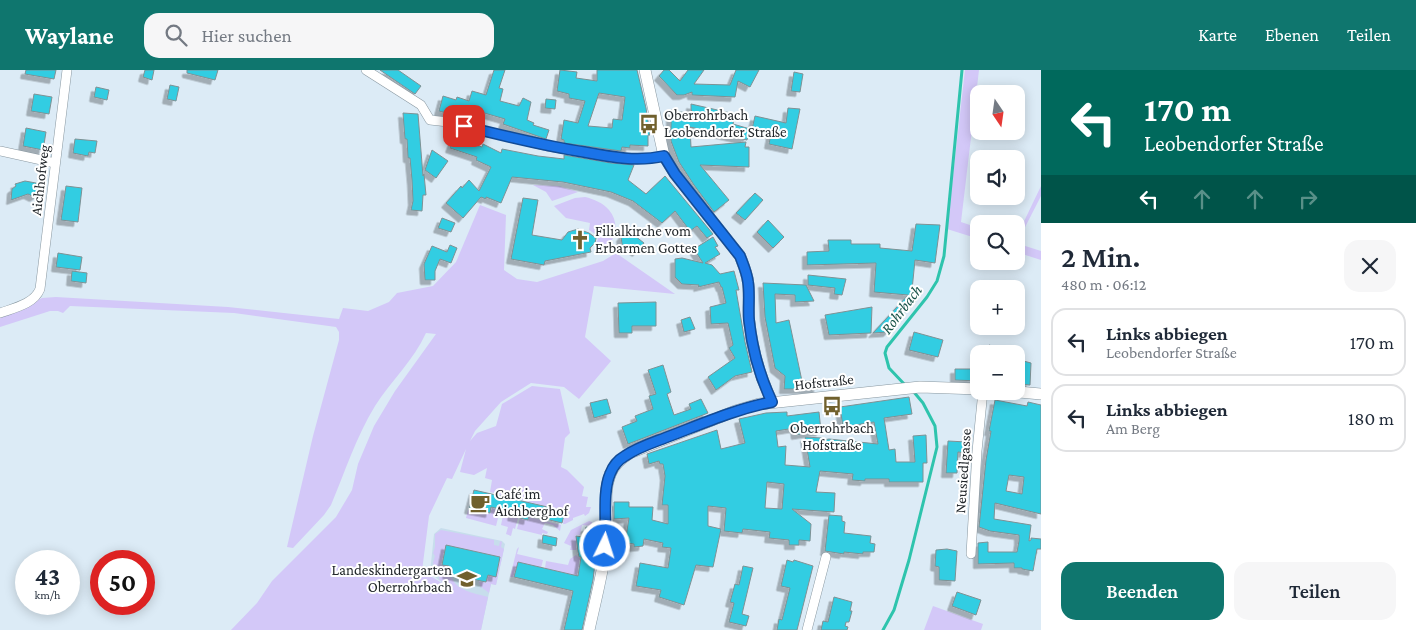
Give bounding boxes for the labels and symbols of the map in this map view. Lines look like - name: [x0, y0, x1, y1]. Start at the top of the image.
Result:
- north arrow: [970, 85, 1025, 140]
- pin: [443, 105, 485, 147]
- place label: Oberrohrbach Leobendorfer Straße: [664, 107, 787, 140]
- bus stop icon: Oberrohrbach Leobendorfer Straße: [638, 113, 660, 135]
- street label: Aichhofweg: [28, 144, 53, 216]
- place label: Filialkirche vom Erbarmen Gottes: [595, 223, 697, 256]
- church icon: Filialkirche vom Erbarmen Gottes: [569, 229, 591, 251]
- water label: Rohrbach: [878, 281, 925, 337]
- street label: Hofstraße: [794, 371, 855, 393]
- bus stop icon: Oberrohrbach Hofstraße: [821, 395, 843, 417]
- place label: Oberrohrbach Hofstraße: [790, 420, 874, 453]
- street label: Neusiedlgasse: [952, 428, 975, 514]
- place label: Café im Aichberghof: [495, 486, 570, 520]
- cafe icon: Café im Aichberghof: [469, 492, 491, 514]
- position arrow: [578, 519, 630, 571]
- speed limit sign: 50: [90, 550, 155, 615]
- place label: Landeskindergarten Oberrohrbach: [331, 562, 452, 595]
- school or university icon: Landeskindergarten Oberrohrbach: [456, 568, 478, 590]

